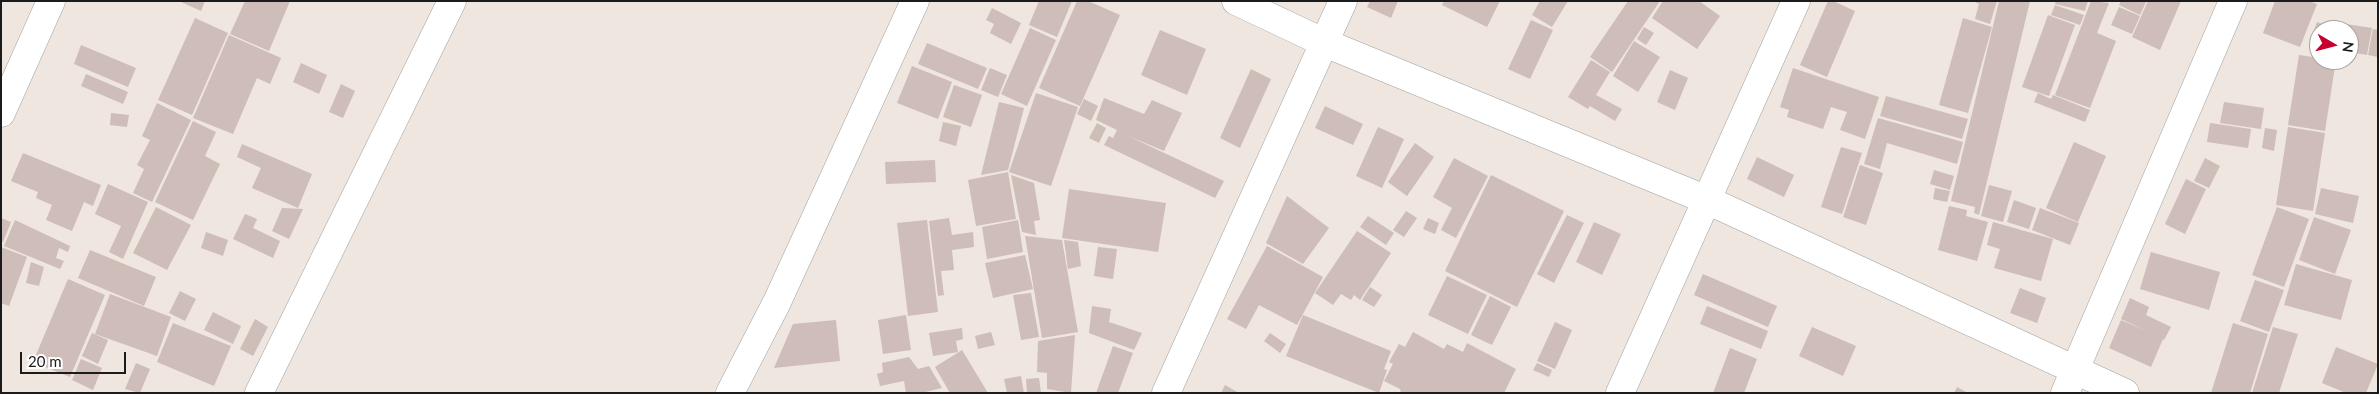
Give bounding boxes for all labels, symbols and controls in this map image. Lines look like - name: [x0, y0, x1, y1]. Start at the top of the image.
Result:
- north arrow: [2309, 20, 2359, 70]
- text: N: [2339, 40, 2358, 54]
- scale bar: [22, 342, 129, 374]
- text: 20 m: [28, 352, 62, 370]

